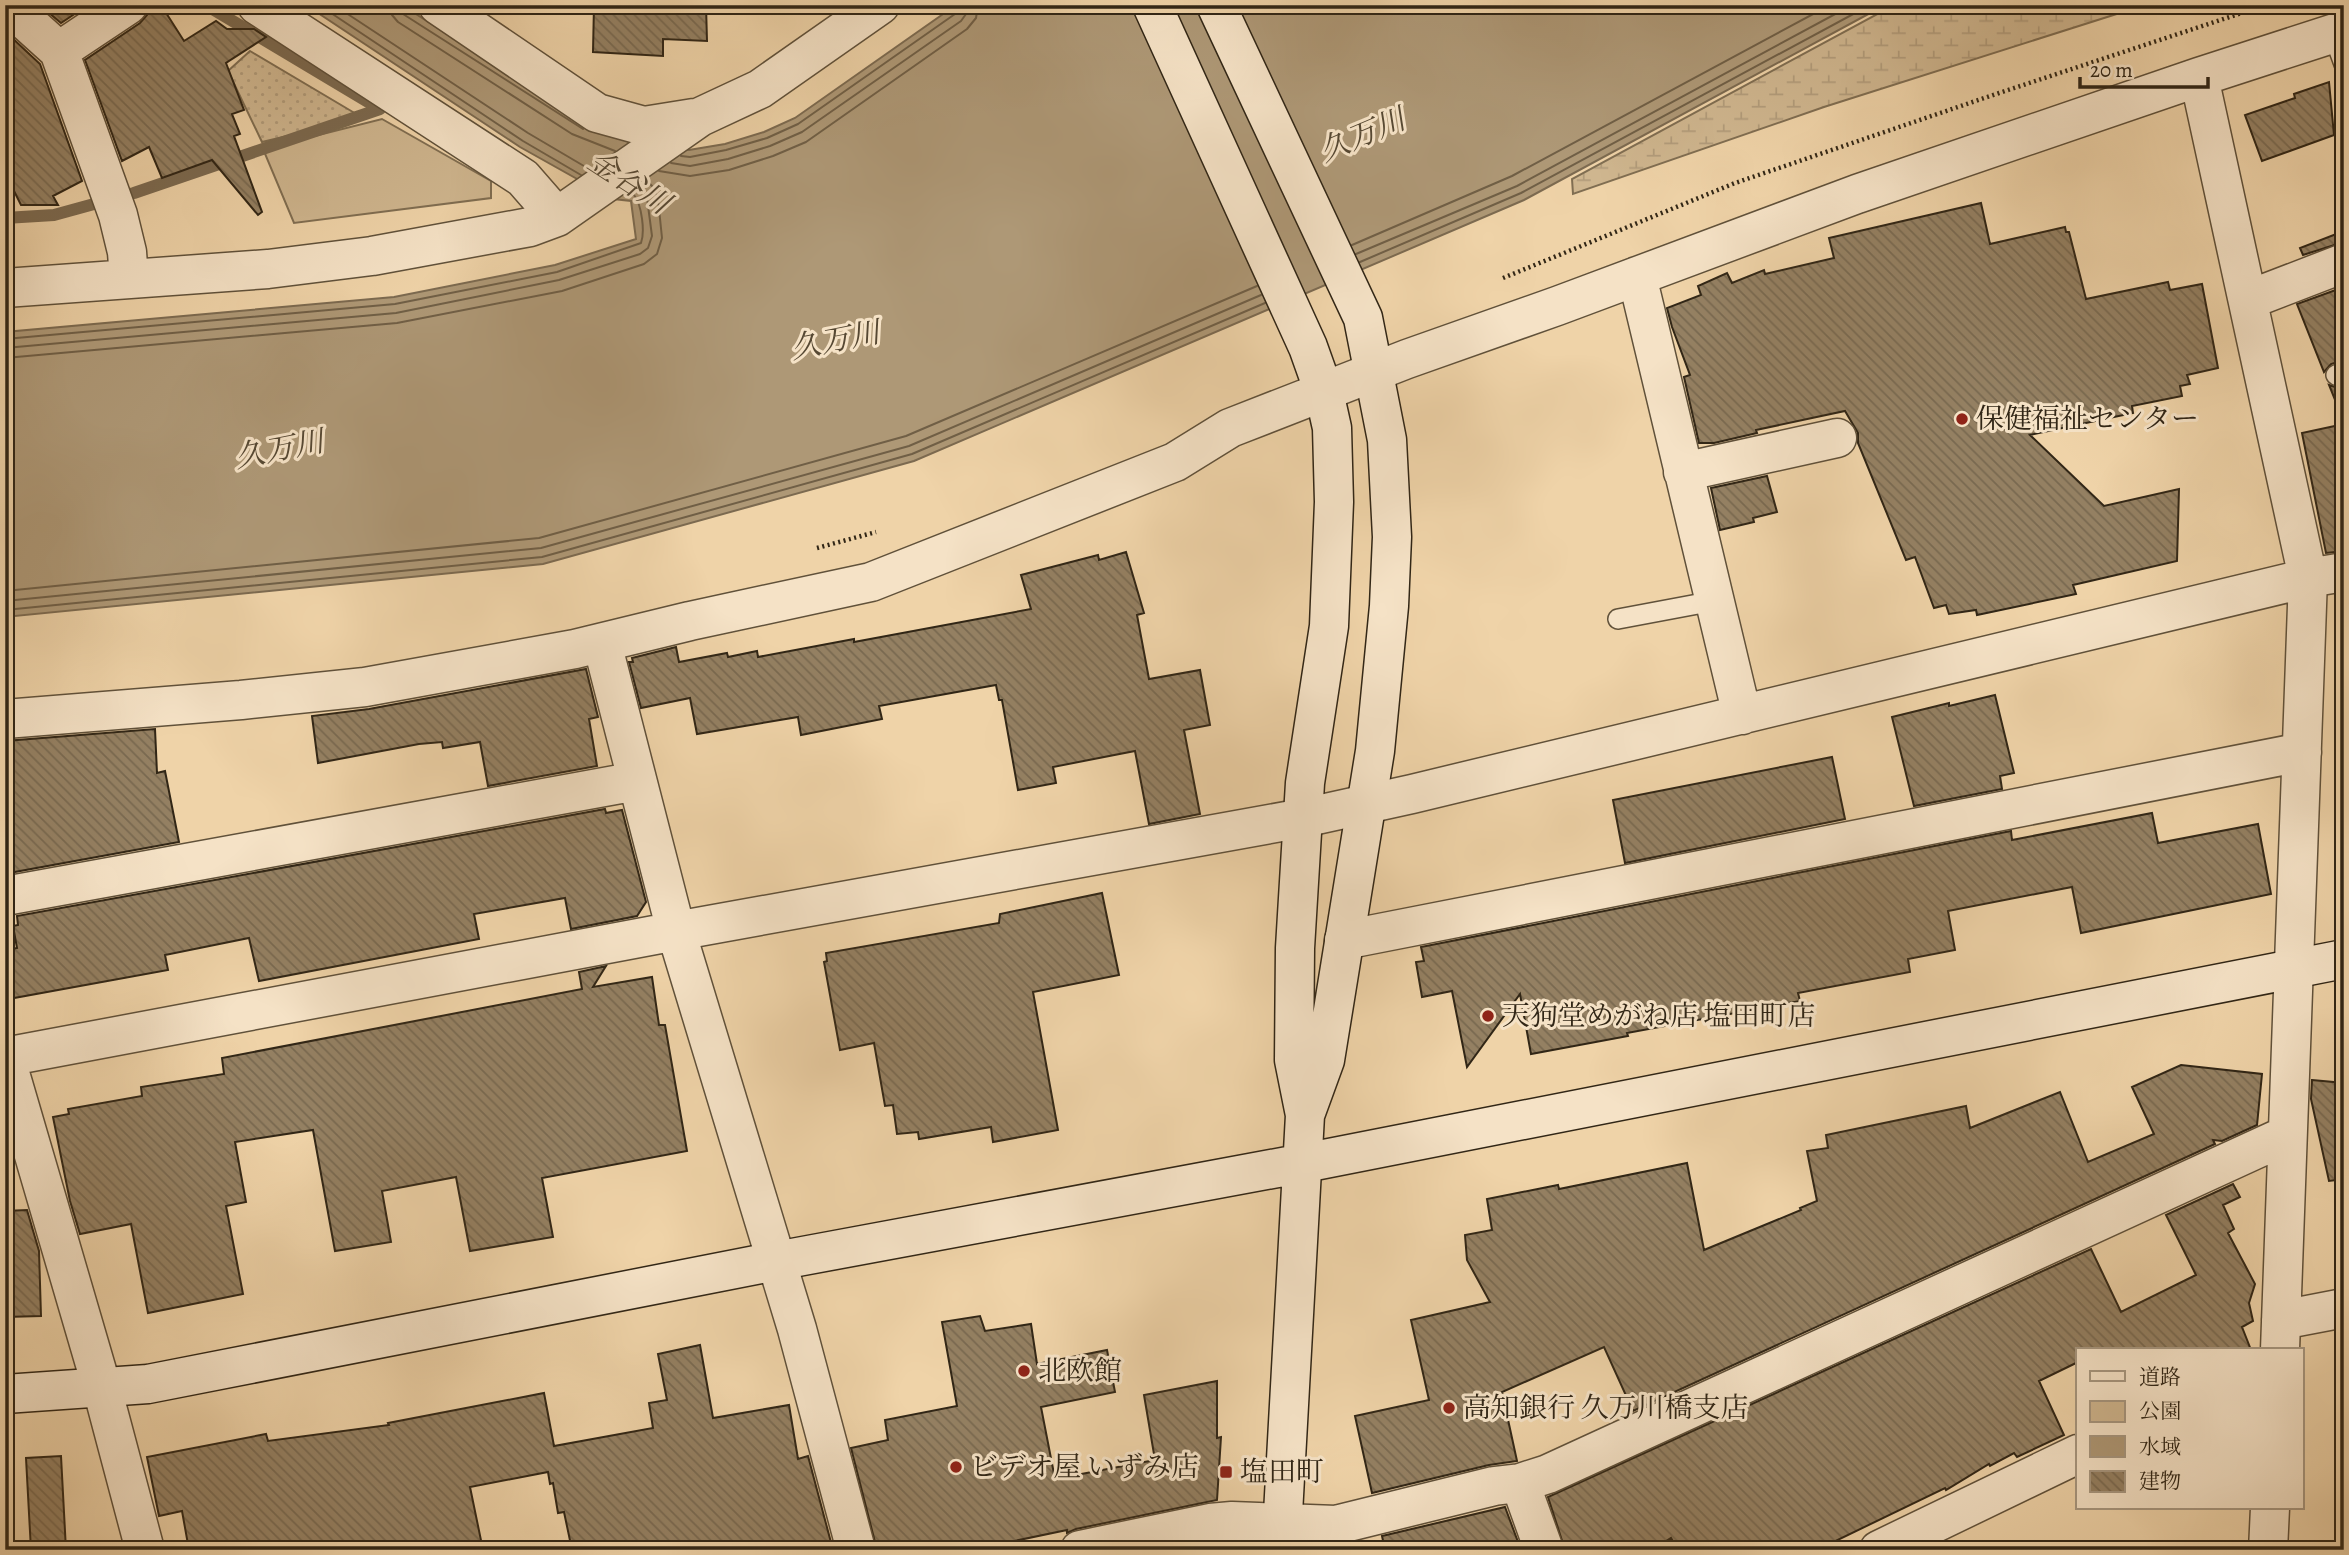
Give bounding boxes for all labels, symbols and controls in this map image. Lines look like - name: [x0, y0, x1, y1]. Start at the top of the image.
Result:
- scale bar: [2080, 46, 2207, 90]
- text: 20 m: [2090, 56, 2133, 84]
- water label: 久万川: [1313, 98, 1414, 171]
- water label: 金谷川: [580, 141, 680, 225]
- water label: 久万川: [787, 311, 886, 368]
- place label: 保健福祉センター: [1976, 400, 2199, 438]
- marker: 保健福祉センター: [1954, 411, 1970, 427]
- water label: 久万川: [231, 420, 330, 477]
- place label: 天狗堂めがね店 塩田町店: [1502, 997, 1816, 1035]
- marker: 天狗堂めがね店 塩田町店: [1480, 1008, 1496, 1024]
- legend: [2076, 1348, 2304, 1510]
- place label: 北欧館: [1038, 1352, 1122, 1390]
- marker: 北欧館: [1016, 1363, 1032, 1379]
- text: 道路: [2139, 1363, 2181, 1391]
- place label: 高知銀行 久万川橋支店: [1463, 1389, 1749, 1427]
- text: 公園: [2139, 1397, 2181, 1425]
- marker: 高知銀行 久万川橋支店: [1441, 1400, 1457, 1416]
- text: 水域: [2139, 1433, 2181, 1461]
- place label: ビデオ屋 いずみ店: [970, 1448, 1199, 1486]
- place label: 塩田町: [1240, 1453, 1324, 1491]
- marker: ビデオ屋 いずみ店: [948, 1459, 964, 1475]
- marker: 塩田町: [1218, 1464, 1234, 1480]
- text: 建物: [2139, 1467, 2181, 1495]

